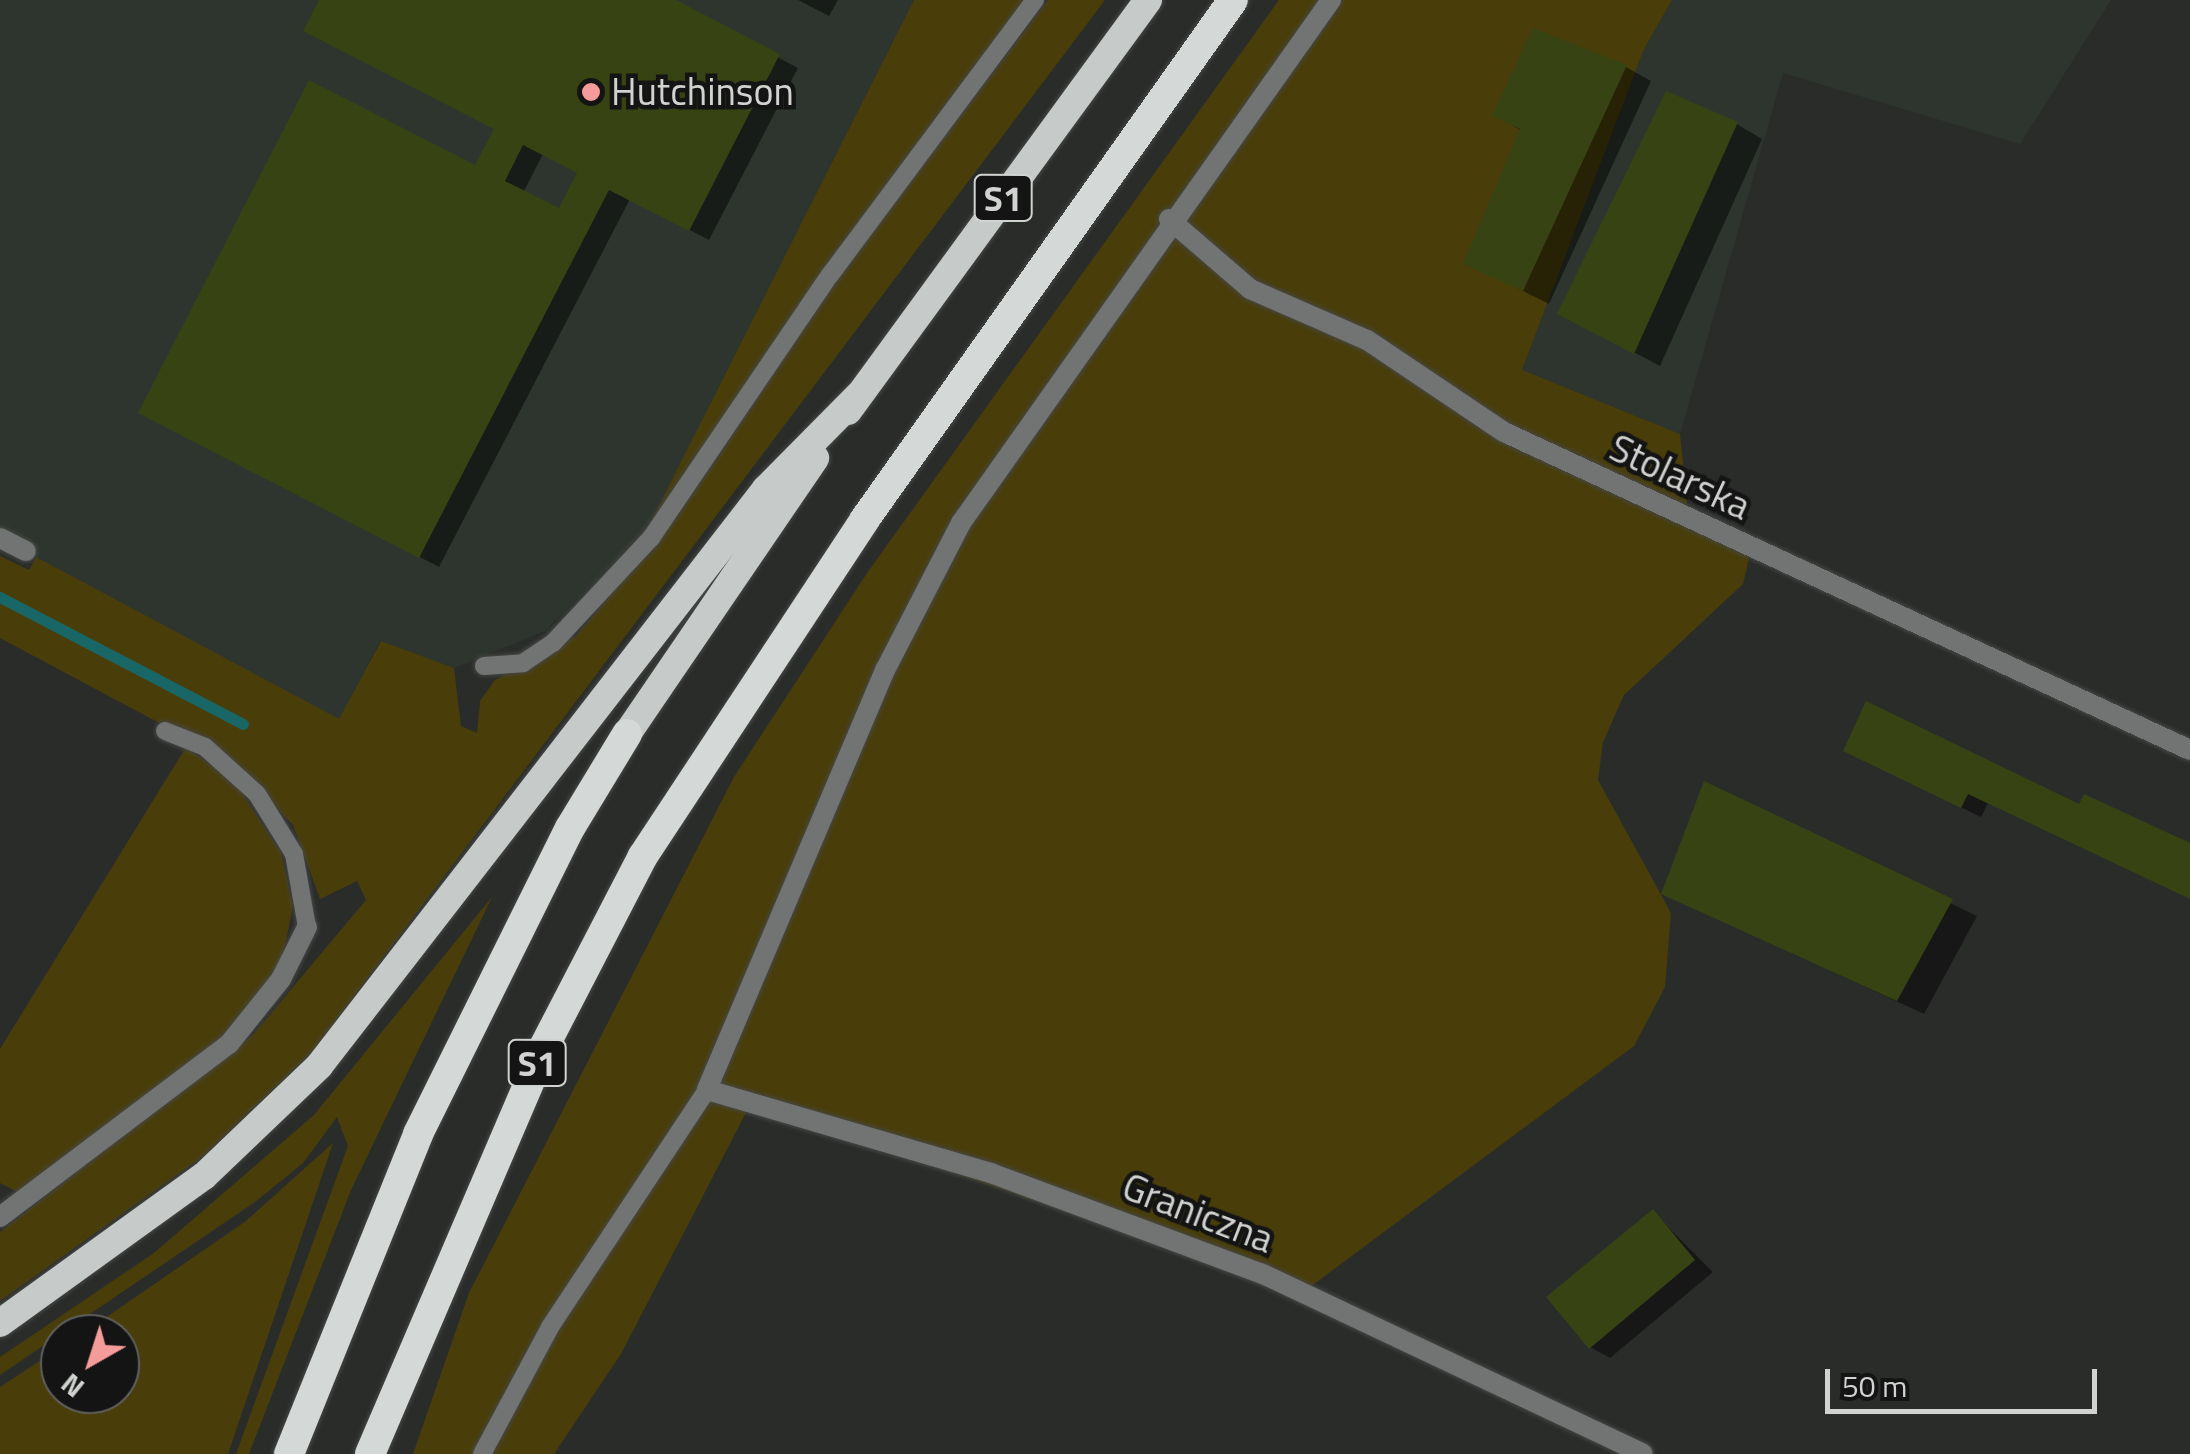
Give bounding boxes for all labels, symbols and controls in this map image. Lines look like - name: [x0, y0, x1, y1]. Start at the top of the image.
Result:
- place label: Hutchinson: [611, 69, 794, 115]
- marker: Hutchinson: [580, 81, 602, 103]
- road number: S1: [973, 168, 1033, 228]
- street label: Stolarska: [1603, 425, 1757, 529]
- road number: S1: [507, 1033, 567, 1093]
- street label: Graniczna: [1116, 1163, 1280, 1263]
- north arrow: [40, 1314, 140, 1414]
- scale bar: [1830, 1349, 2102, 1411]
- text: N: [51, 1363, 93, 1409]
- text: 50 m: [1842, 1363, 1907, 1409]

